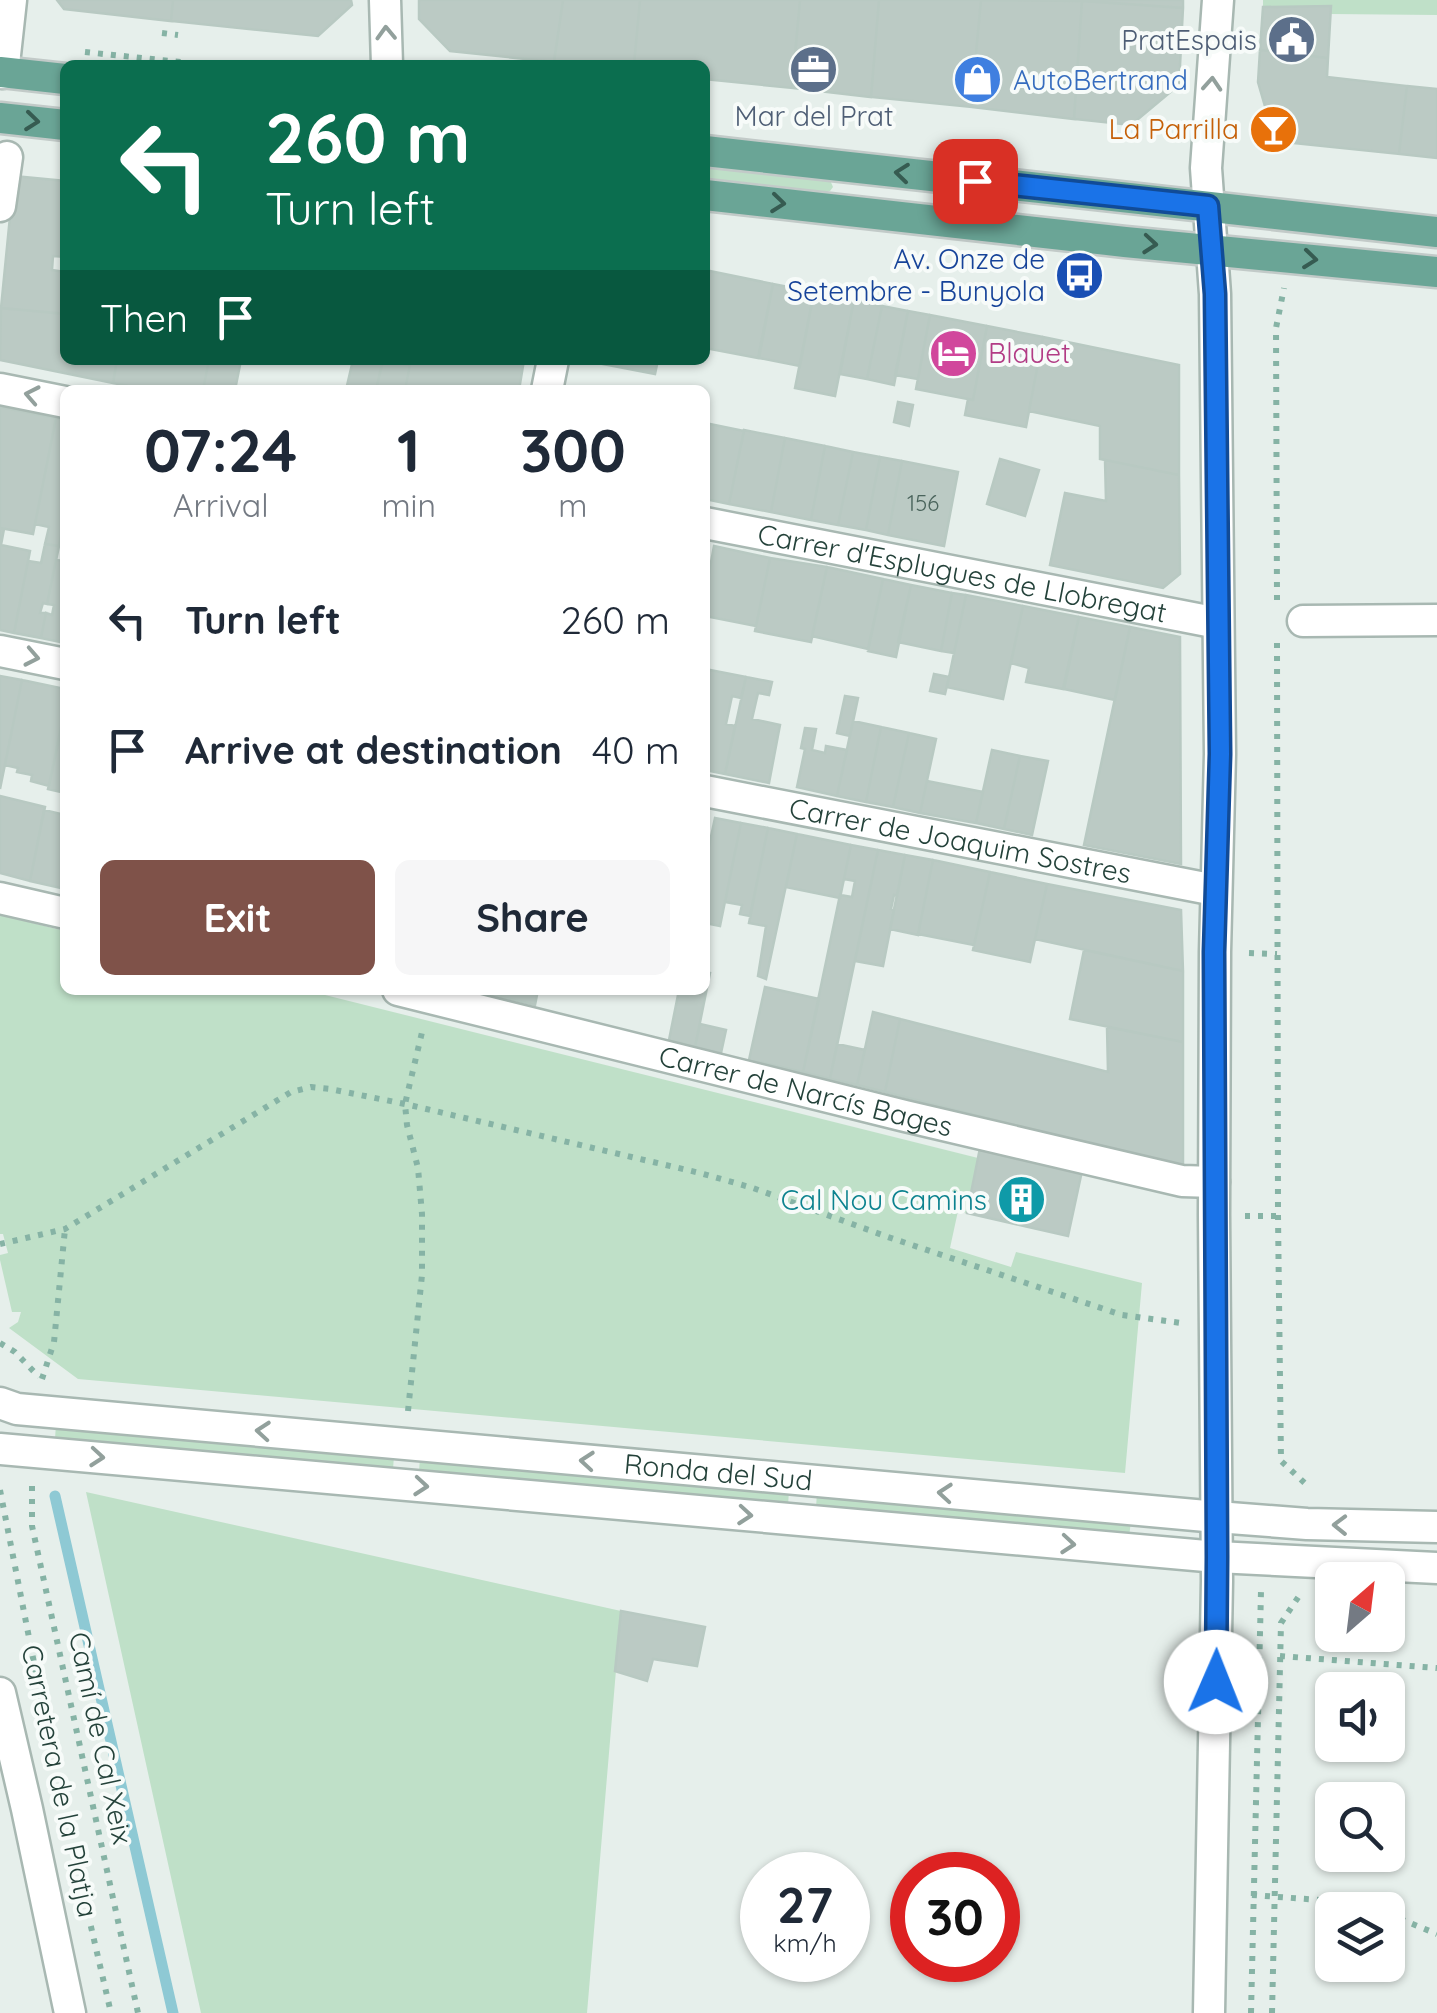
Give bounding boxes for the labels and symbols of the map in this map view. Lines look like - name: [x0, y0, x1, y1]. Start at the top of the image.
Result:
- public building icon: PratEspais: [1266, 14, 1318, 66]
- place label: PratEspais: [1121, 22, 1257, 57]
- one-way arrow: [375, 24, 396, 40]
- office icon: Mar del Prat: [788, 43, 840, 95]
- shop icon: AutoBertrand: [952, 54, 1004, 106]
- place label: AutoBertrand: [1013, 62, 1188, 97]
- one-way arrow: [1200, 76, 1222, 92]
- place label: Mar del Prat: [734, 98, 894, 133]
- bar icon: La Parrilla: [1248, 103, 1300, 155]
- one-way arrow: [25, 110, 41, 132]
- place label: La Parrilla: [1109, 111, 1239, 146]
- pin: [933, 139, 1018, 224]
- one-way arrow: [894, 163, 910, 184]
- one-way arrow: [770, 192, 786, 213]
- one-way arrow: [1142, 233, 1158, 254]
- place label: Av. Onze de Setembre - Bunyola: [787, 241, 1045, 308]
- one-way arrow: [1302, 248, 1318, 269]
- bus stop icon: Av. Onze de Setembre - Bunyola: [1054, 249, 1106, 301]
- hotel icon: Blauet: [927, 327, 979, 379]
- place label: Blauet: [988, 335, 1071, 370]
- one-way arrow: [24, 386, 41, 407]
- house number: 156: [907, 489, 939, 517]
- street label: Carrer d'Esplugues de Llobregat: [755, 516, 1170, 630]
- one-way arrow: [24, 646, 41, 667]
- street label: Carrer de Joaquim Sostres: [786, 790, 1134, 890]
- street label: Carrer de Narcís Bages: [656, 1038, 956, 1144]
- building icon: Cal Nou Camins: [996, 1174, 1048, 1226]
- place label: Cal Nou Camins: [781, 1182, 987, 1217]
- one-way arrow: [255, 1421, 271, 1443]
- one-way arrow: [90, 1446, 106, 1467]
- street label: Ronda del Sud: [623, 1446, 814, 1497]
- one-way arrow: [578, 1450, 594, 1472]
- one-way arrow: [413, 1474, 429, 1496]
- one-way arrow: [937, 1482, 953, 1504]
- one-way arrow: [737, 1503, 753, 1525]
- one-way arrow: [1331, 1514, 1347, 1535]
- one-way arrow: [1061, 1532, 1077, 1554]
- north arrow: [1315, 1562, 1405, 1652]
- street label: Camí de Cal Xeix: [62, 1629, 141, 1847]
- position arrow: [1164, 1630, 1268, 1734]
- street label: Carretera de la Platja: [14, 1641, 106, 1920]
- speed limit sign: 30: [890, 1852, 1020, 1982]

